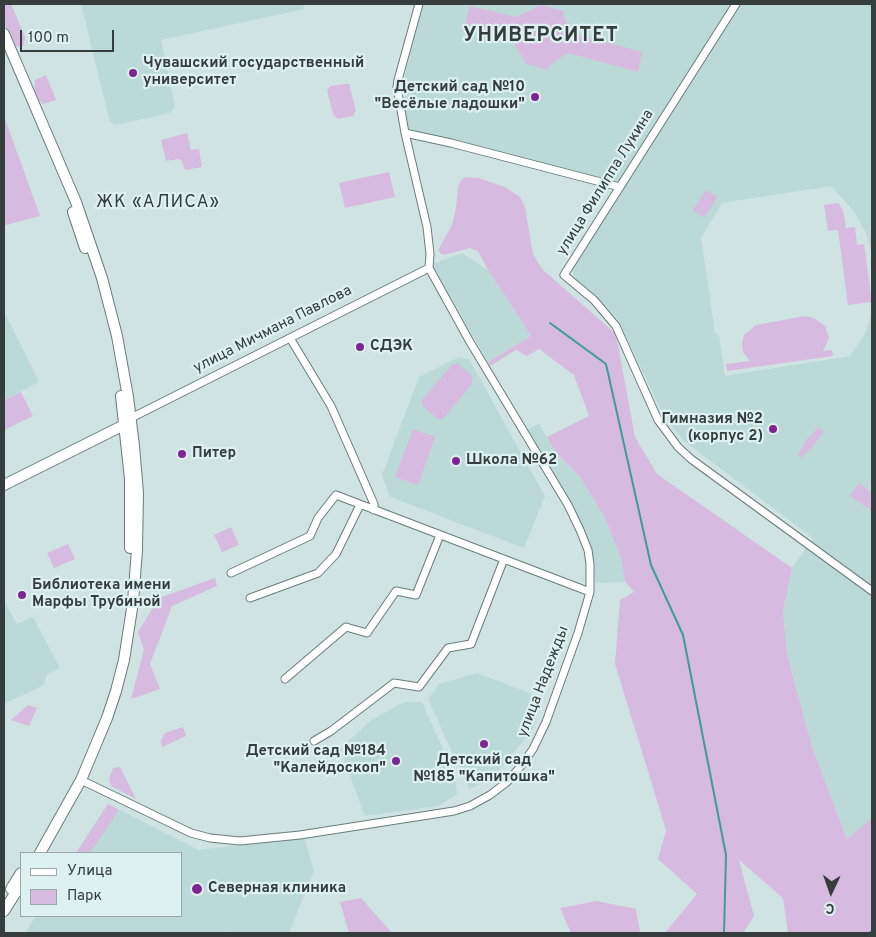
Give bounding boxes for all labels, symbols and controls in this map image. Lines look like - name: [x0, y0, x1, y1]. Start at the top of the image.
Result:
- scale bar: [22, 20, 116, 52]
- district label: УНИВЕРСИТЕТ: [462, 25, 620, 49]
- text: 100 m: [28, 29, 69, 48]
- place label: Чувашский государственный университет: [143, 55, 364, 90]
- marker: Чувашский государственный университет: [127, 67, 139, 79]
- place label: Детский сад №10 "Весёлые ладошки": [375, 79, 525, 114]
- marker: Детский сад №10 "Весёлые ладошки": [529, 91, 541, 103]
- street label: улица Филиппа Лукина: [554, 107, 658, 259]
- district label: ЖК «АЛИСА»: [95, 192, 221, 214]
- street label: улица Мичмана Павлова: [191, 282, 355, 378]
- place label: СДЭК: [370, 338, 413, 356]
- marker: СДЭК: [354, 341, 366, 353]
- place label: Гимназия №2 (корпус 2): [661, 411, 763, 446]
- marker: Гимназия №2 (корпус 2): [767, 423, 779, 435]
- place label: Питер: [192, 445, 236, 463]
- marker: Питер: [176, 448, 188, 460]
- place label: Школа №62: [466, 452, 557, 470]
- marker: Школа №62: [450, 455, 462, 467]
- place label: Библиотека имени Марфы Трубиной: [32, 577, 171, 612]
- marker: Библиотека имени Марфы Трубиной: [16, 589, 28, 601]
- street label: улица Надежды: [515, 624, 573, 740]
- marker: Детский сад №185 "Капитошка": [478, 738, 490, 750]
- place label: Детский сад №184 "Калейдоскоп": [246, 743, 386, 778]
- place label: Детский сад №185 "Капитошка": [413, 752, 555, 787]
- marker: Детский сад №184 "Калейдоскоп": [390, 755, 402, 767]
- legend: [20, 852, 182, 917]
- text: Улица: [67, 862, 112, 881]
- north arrow: [806, 867, 856, 917]
- place label: Северная клиника: [208, 880, 346, 898]
- marker: Северная клиника: [190, 882, 204, 896]
- text: Парк: [67, 887, 102, 906]
- text: С: [825, 899, 835, 916]

